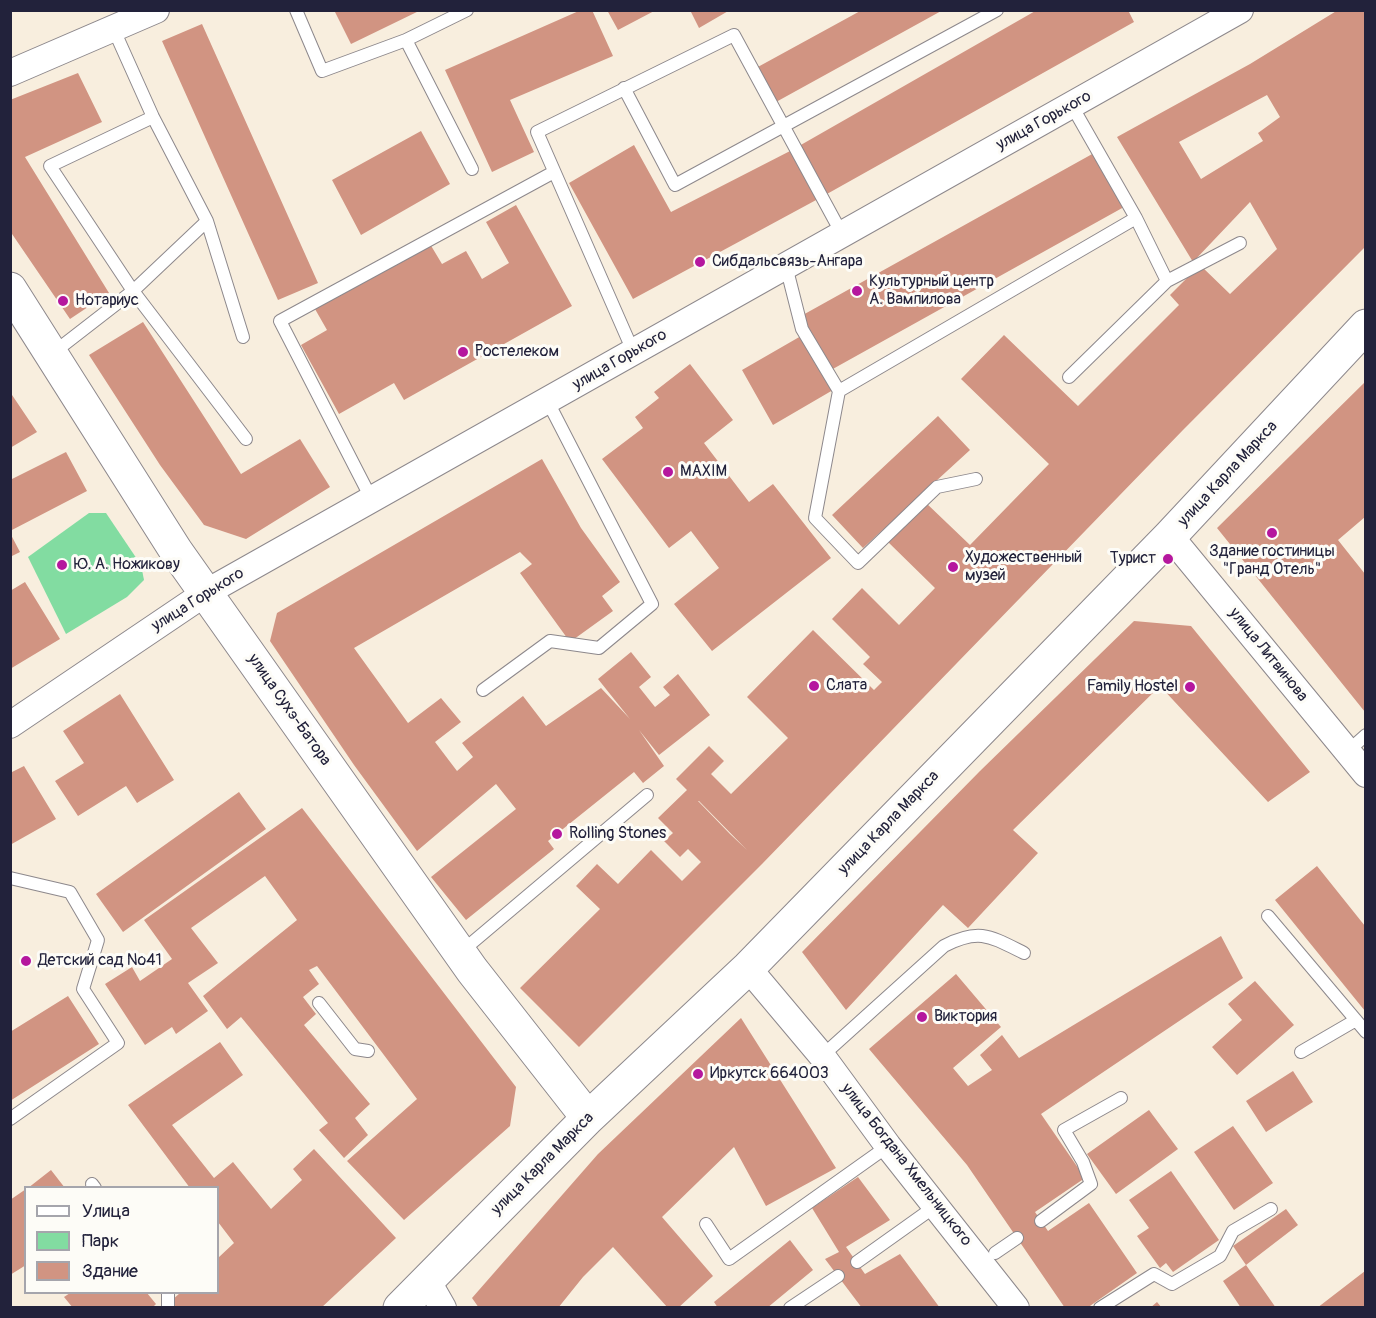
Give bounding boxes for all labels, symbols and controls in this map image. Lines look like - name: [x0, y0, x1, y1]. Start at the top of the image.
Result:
- street label: улица Горького: [993, 87, 1095, 155]
- place label: Сибдальсвязь-Ангара: [712, 252, 863, 272]
- marker: Сибдальсвязь-Ангара: [693, 255, 707, 269]
- place label: Культурный центр А. Вампилова: [869, 272, 994, 310]
- marker: Культурный центр А. Вампилова: [850, 284, 864, 298]
- place label: Нотариус: [75, 291, 139, 311]
- marker: Нотариус: [56, 294, 70, 308]
- street label: улица Горького: [570, 325, 670, 395]
- place label: Ростелеком: [475, 342, 559, 362]
- marker: Ростелеком: [456, 345, 470, 359]
- street label: улица Карла Маркса: [1174, 417, 1282, 531]
- place label: MAXIM: [680, 462, 727, 482]
- marker: MAXIM: [661, 465, 675, 479]
- marker: Здание гостиницы "Гранд Отель": [1265, 526, 1279, 540]
- place label: Здание гостиницы "Гранд Отель": [1209, 542, 1335, 580]
- place label: Художественный музей: [965, 548, 1082, 586]
- place label: Турист: [1110, 549, 1156, 569]
- marker: Турист: [1161, 552, 1175, 566]
- place label: Ю. А. Ножикову: [74, 555, 180, 575]
- marker: Ю. А. Ножикову: [55, 558, 69, 572]
- marker: Художественный музей: [946, 560, 960, 574]
- street label: улица Горького: [148, 564, 248, 636]
- street label: улица Литвинова: [1224, 604, 1312, 706]
- street label: улица Сухэ-Батора: [243, 650, 335, 770]
- place label: Слата: [826, 676, 867, 696]
- place label: Family Hostel: [1087, 677, 1178, 697]
- marker: Слата: [807, 679, 821, 693]
- marker: Family Hostel: [1183, 680, 1197, 694]
- street label: улица Карла Маркса: [834, 767, 944, 879]
- place label: Rolling Stones: [569, 824, 666, 844]
- marker: Rolling Stones: [550, 827, 564, 841]
- place label: Детский сад №41: [38, 951, 162, 971]
- marker: Детский сад №41: [19, 954, 33, 968]
- place label: Виктория: [934, 1007, 997, 1027]
- marker: Виктория: [915, 1010, 929, 1024]
- place label: Иркутск 664003: [710, 1064, 829, 1084]
- marker: Иркутск 664003: [691, 1067, 705, 1081]
- street label: улица Богдана Хмельницкого: [837, 1080, 975, 1250]
- street label: улица Карла Маркса: [488, 1109, 598, 1219]
- legend: [24, 1186, 219, 1294]
- text: Улица: [82, 1200, 130, 1223]
- text: Парк: [82, 1230, 119, 1253]
- text: Здание: [82, 1260, 138, 1283]

